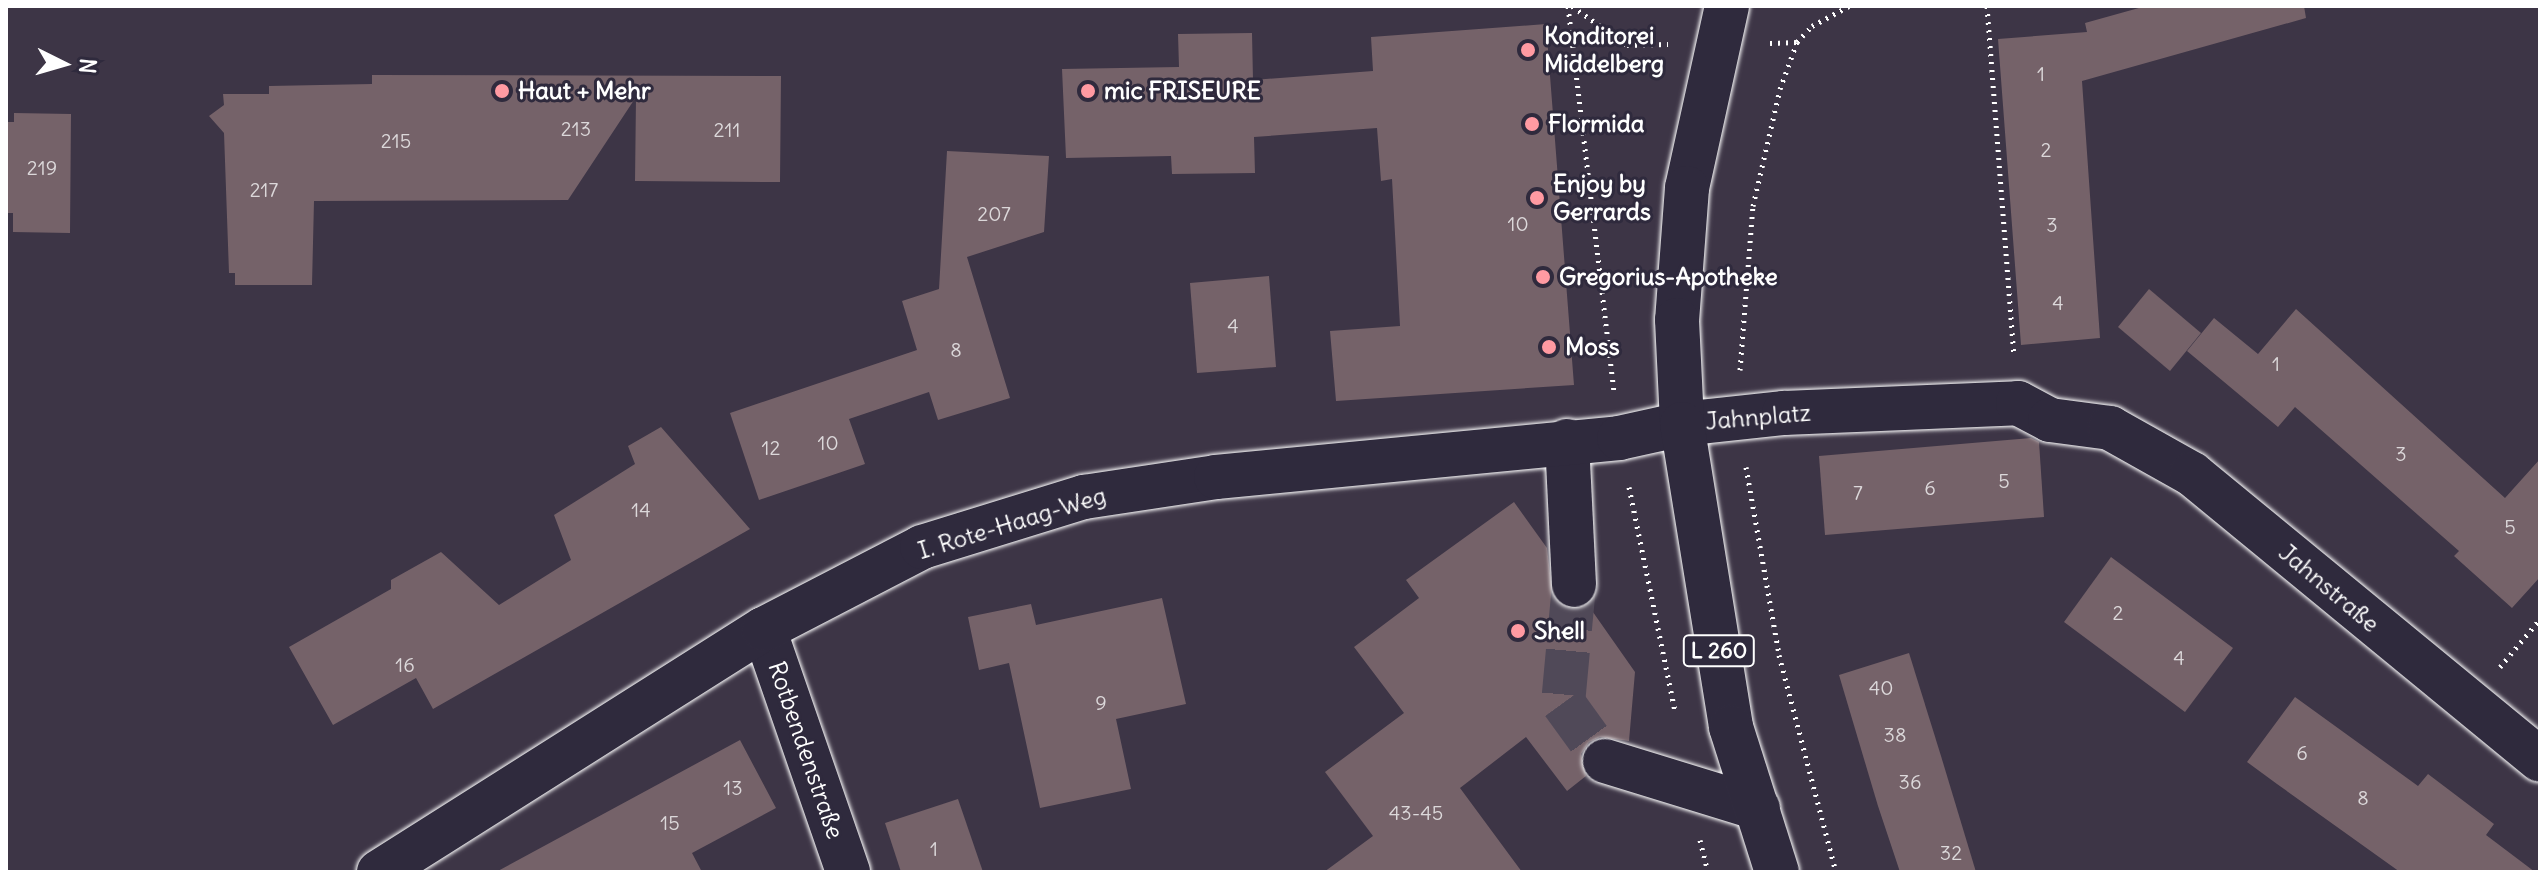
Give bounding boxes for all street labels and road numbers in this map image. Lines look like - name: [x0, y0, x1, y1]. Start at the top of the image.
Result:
- street label: Jahnplatz: [1704, 398, 1812, 436]
- street label: I. Rote-Haag-Weg: [914, 481, 1110, 565]
- street label: Jahnstraße: [2273, 538, 2385, 638]
- road number: L 260: [1681, 633, 1757, 669]
- street label: Rotbendenstraße: [762, 658, 850, 842]

